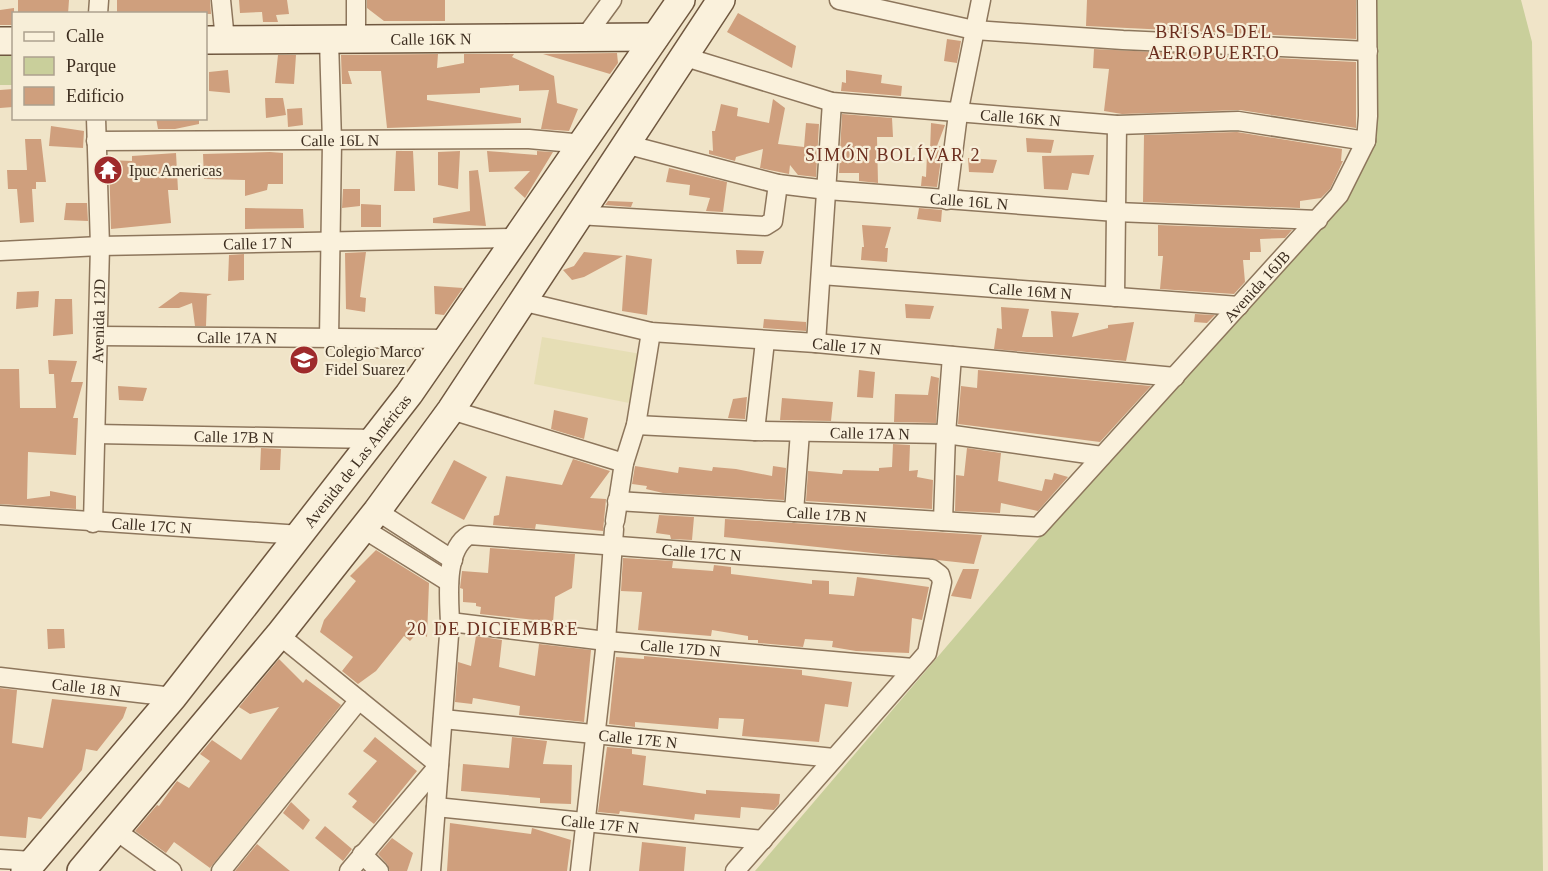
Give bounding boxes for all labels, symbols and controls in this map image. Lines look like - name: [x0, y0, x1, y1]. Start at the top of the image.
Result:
- legend: [12, 12, 207, 120]
- district label: BRISAS DEL AEROPUERTO: [1148, 22, 1280, 63]
- text: Calle: [66, 26, 104, 46]
- street label: Calle 16K N: [390, 30, 472, 48]
- text: Parque: [66, 56, 116, 76]
- text: Edificio: [66, 86, 124, 106]
- street label: Calle 16K N: [979, 106, 1062, 129]
- street label: Calle 16L N: [301, 132, 380, 149]
- district label: SIMÓN BOLÍVAR 2: [805, 144, 981, 165]
- temple icon: Ipuc Americas: [92, 154, 124, 186]
- place label: Ipuc Americas: [129, 162, 222, 180]
- street label: Calle 16L N: [929, 190, 1009, 213]
- street label: Calle 17 N: [223, 234, 293, 253]
- street label: Avenida 16JB: [1220, 247, 1293, 325]
- street label: Avenida 12D: [89, 279, 108, 364]
- street label: Calle 16M N: [988, 279, 1073, 303]
- street label: Calle 17A N: [197, 329, 278, 347]
- street label: Calle 17 N: [811, 335, 883, 358]
- place label: Colegio Marco Fidel Suarez: [325, 343, 421, 378]
- school or university icon: Colegio Marco Fidel Suarez: [288, 344, 320, 376]
- street label: Avenida de Las Américas: [300, 391, 414, 531]
- street label: Calle 17A N: [830, 424, 910, 442]
- street label: Calle 17B N: [194, 428, 275, 446]
- street label: Calle 17B N: [786, 503, 867, 525]
- street label: Calle 17C N: [111, 514, 193, 537]
- street label: Calle 17C N: [661, 541, 743, 564]
- district label: 20 DE DICIEMBRE: [407, 619, 579, 639]
- street label: Calle 17D N: [639, 636, 722, 660]
- street label: Calle 18 N: [51, 675, 122, 700]
- street label: Calle 17E N: [598, 727, 679, 751]
- street label: Calle 17F N: [560, 812, 640, 836]

